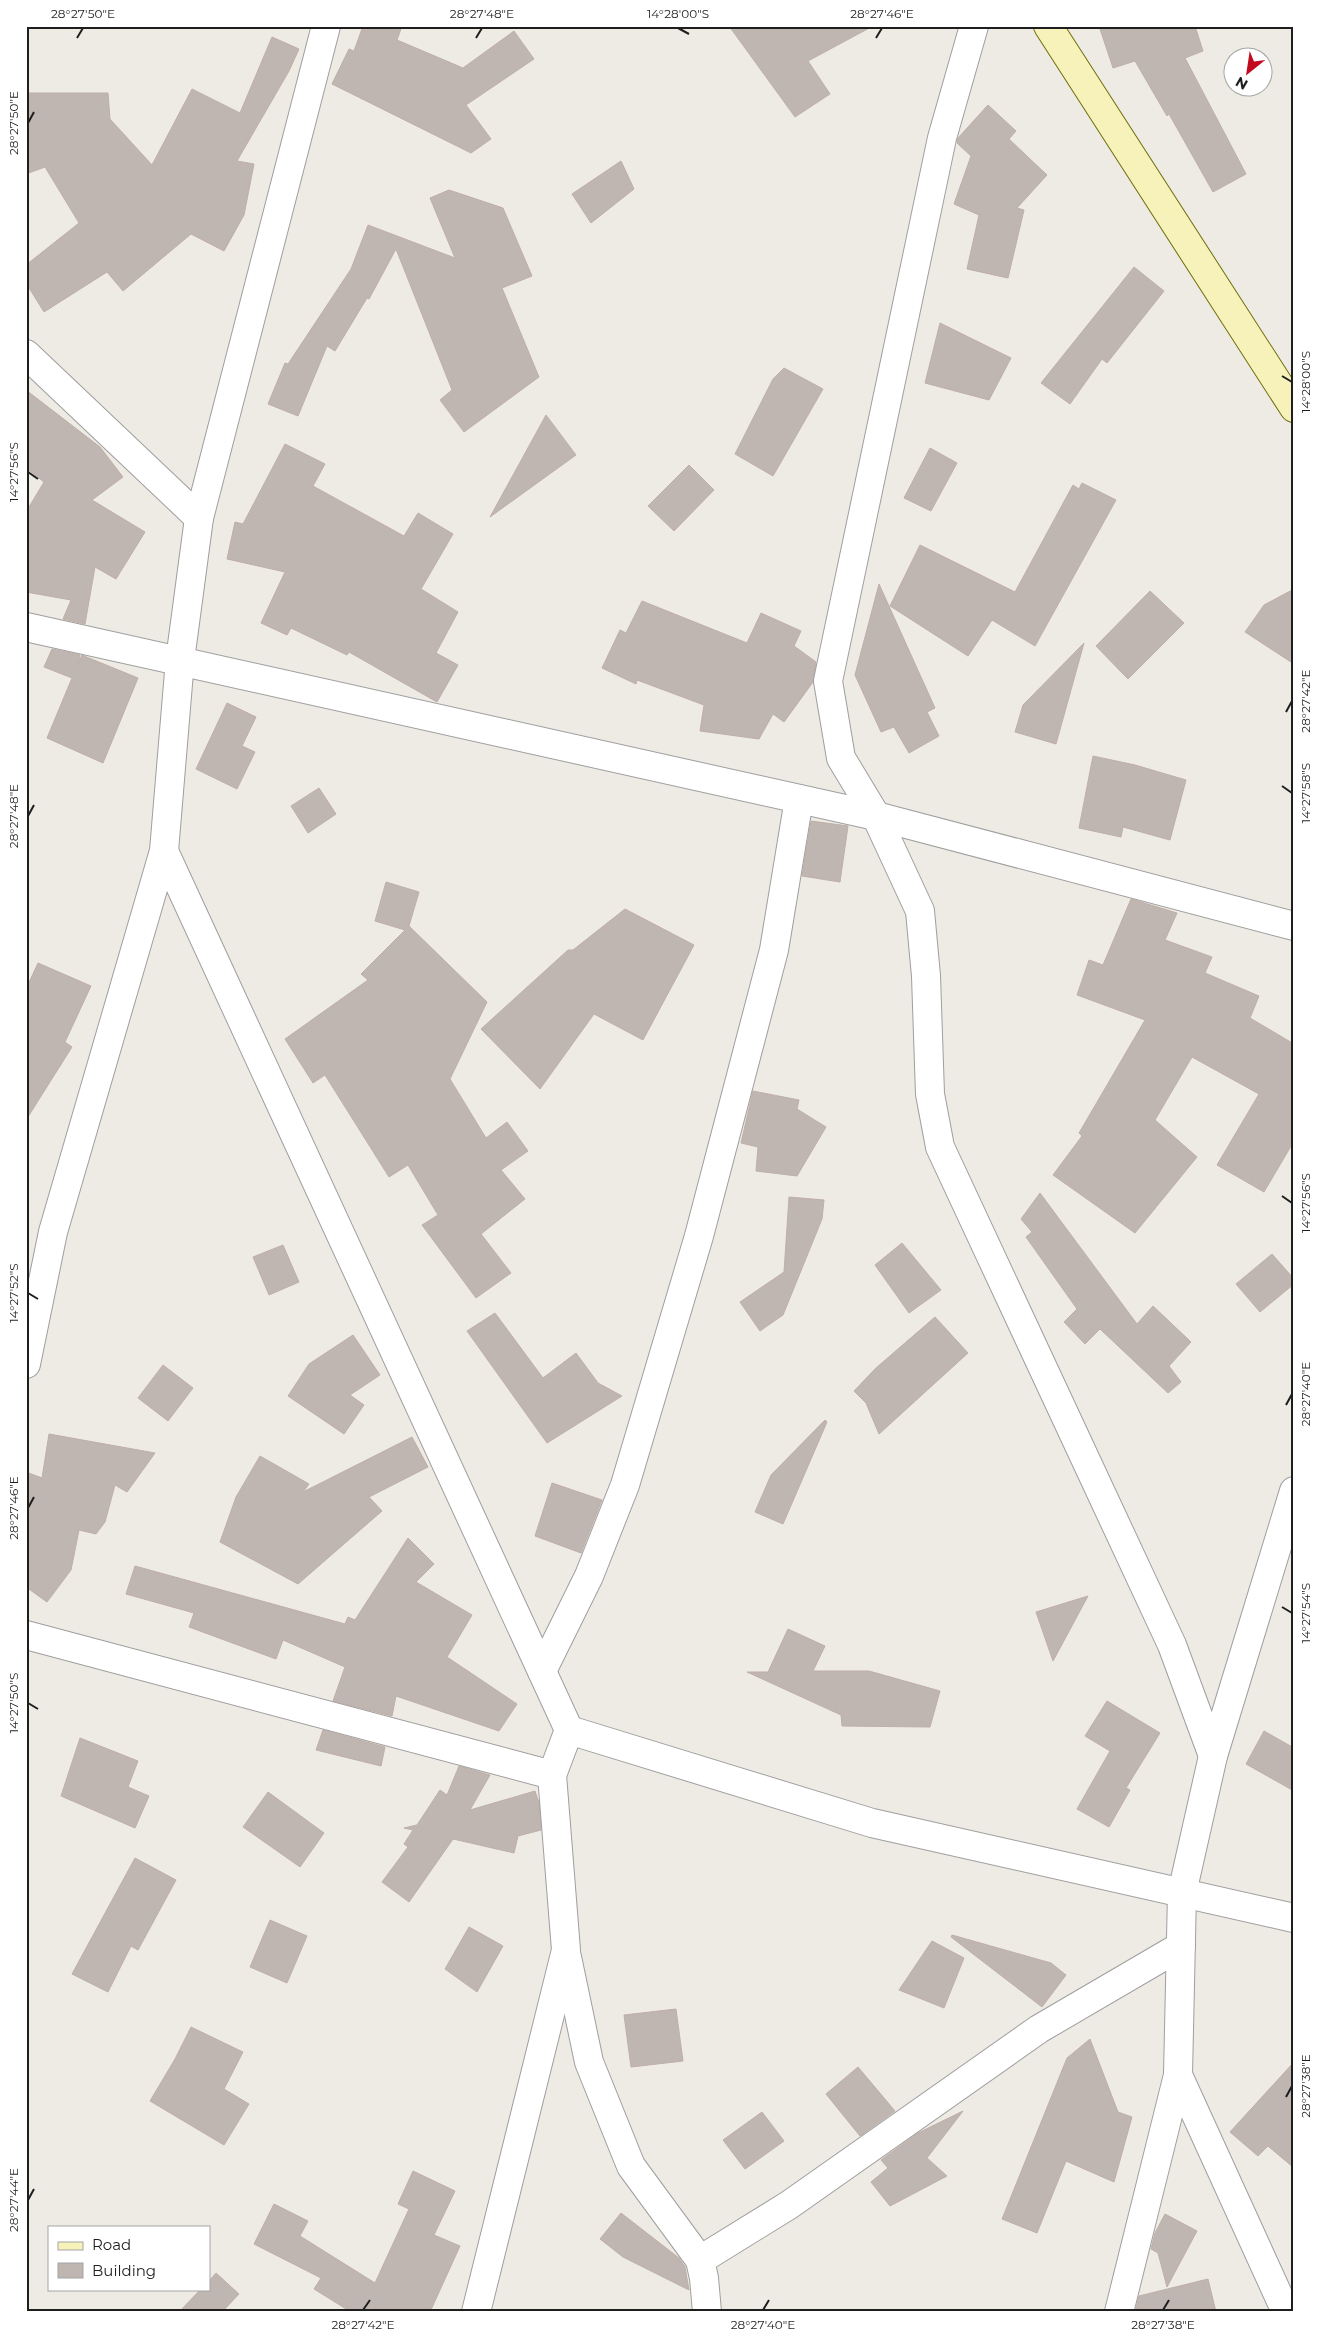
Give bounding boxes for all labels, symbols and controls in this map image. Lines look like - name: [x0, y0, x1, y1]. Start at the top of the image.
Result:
- text: 28°27'50"E: [51, 6, 115, 21]
- text: 28°27'48"E: [450, 6, 514, 21]
- text: 14°28'00"S: [647, 6, 709, 21]
- text: 28°27'46"E: [850, 6, 914, 21]
- north arrow: [1222, 48, 1272, 98]
- text: N: [1232, 73, 1251, 94]
- text: 28°27'50"E: [6, 91, 21, 155]
- text: 14°28'00"S: [1298, 351, 1313, 413]
- text: 14°27'56"S: [6, 442, 21, 502]
- text: 28°27'42"E: [1298, 669, 1313, 733]
- text: 14°27'58"S: [1298, 763, 1313, 823]
- text: 28°27'48"E: [6, 784, 21, 848]
- text: 14°27'56"S: [1298, 1173, 1313, 1233]
- text: 14°27'52"S: [6, 1263, 21, 1323]
- text: 28°27'40"E: [1298, 1362, 1313, 1426]
- text: 28°27'46"E: [6, 1476, 21, 1540]
- text: 14°27'54"S: [1298, 1583, 1313, 1643]
- text: 14°27'50"S: [6, 1673, 21, 1733]
- text: 28°27'38"E: [1298, 2054, 1313, 2118]
- text: 28°27'44"E: [6, 2168, 21, 2232]
- legend: [48, 2226, 210, 2290]
- text: Road: [92, 2235, 131, 2254]
- text: Building: [92, 2261, 156, 2280]
- text: 28°27'42"E: [331, 2317, 395, 2332]
- text: 28°27'40"E: [731, 2317, 795, 2332]
- text: 28°27'38"E: [1131, 2317, 1195, 2332]

